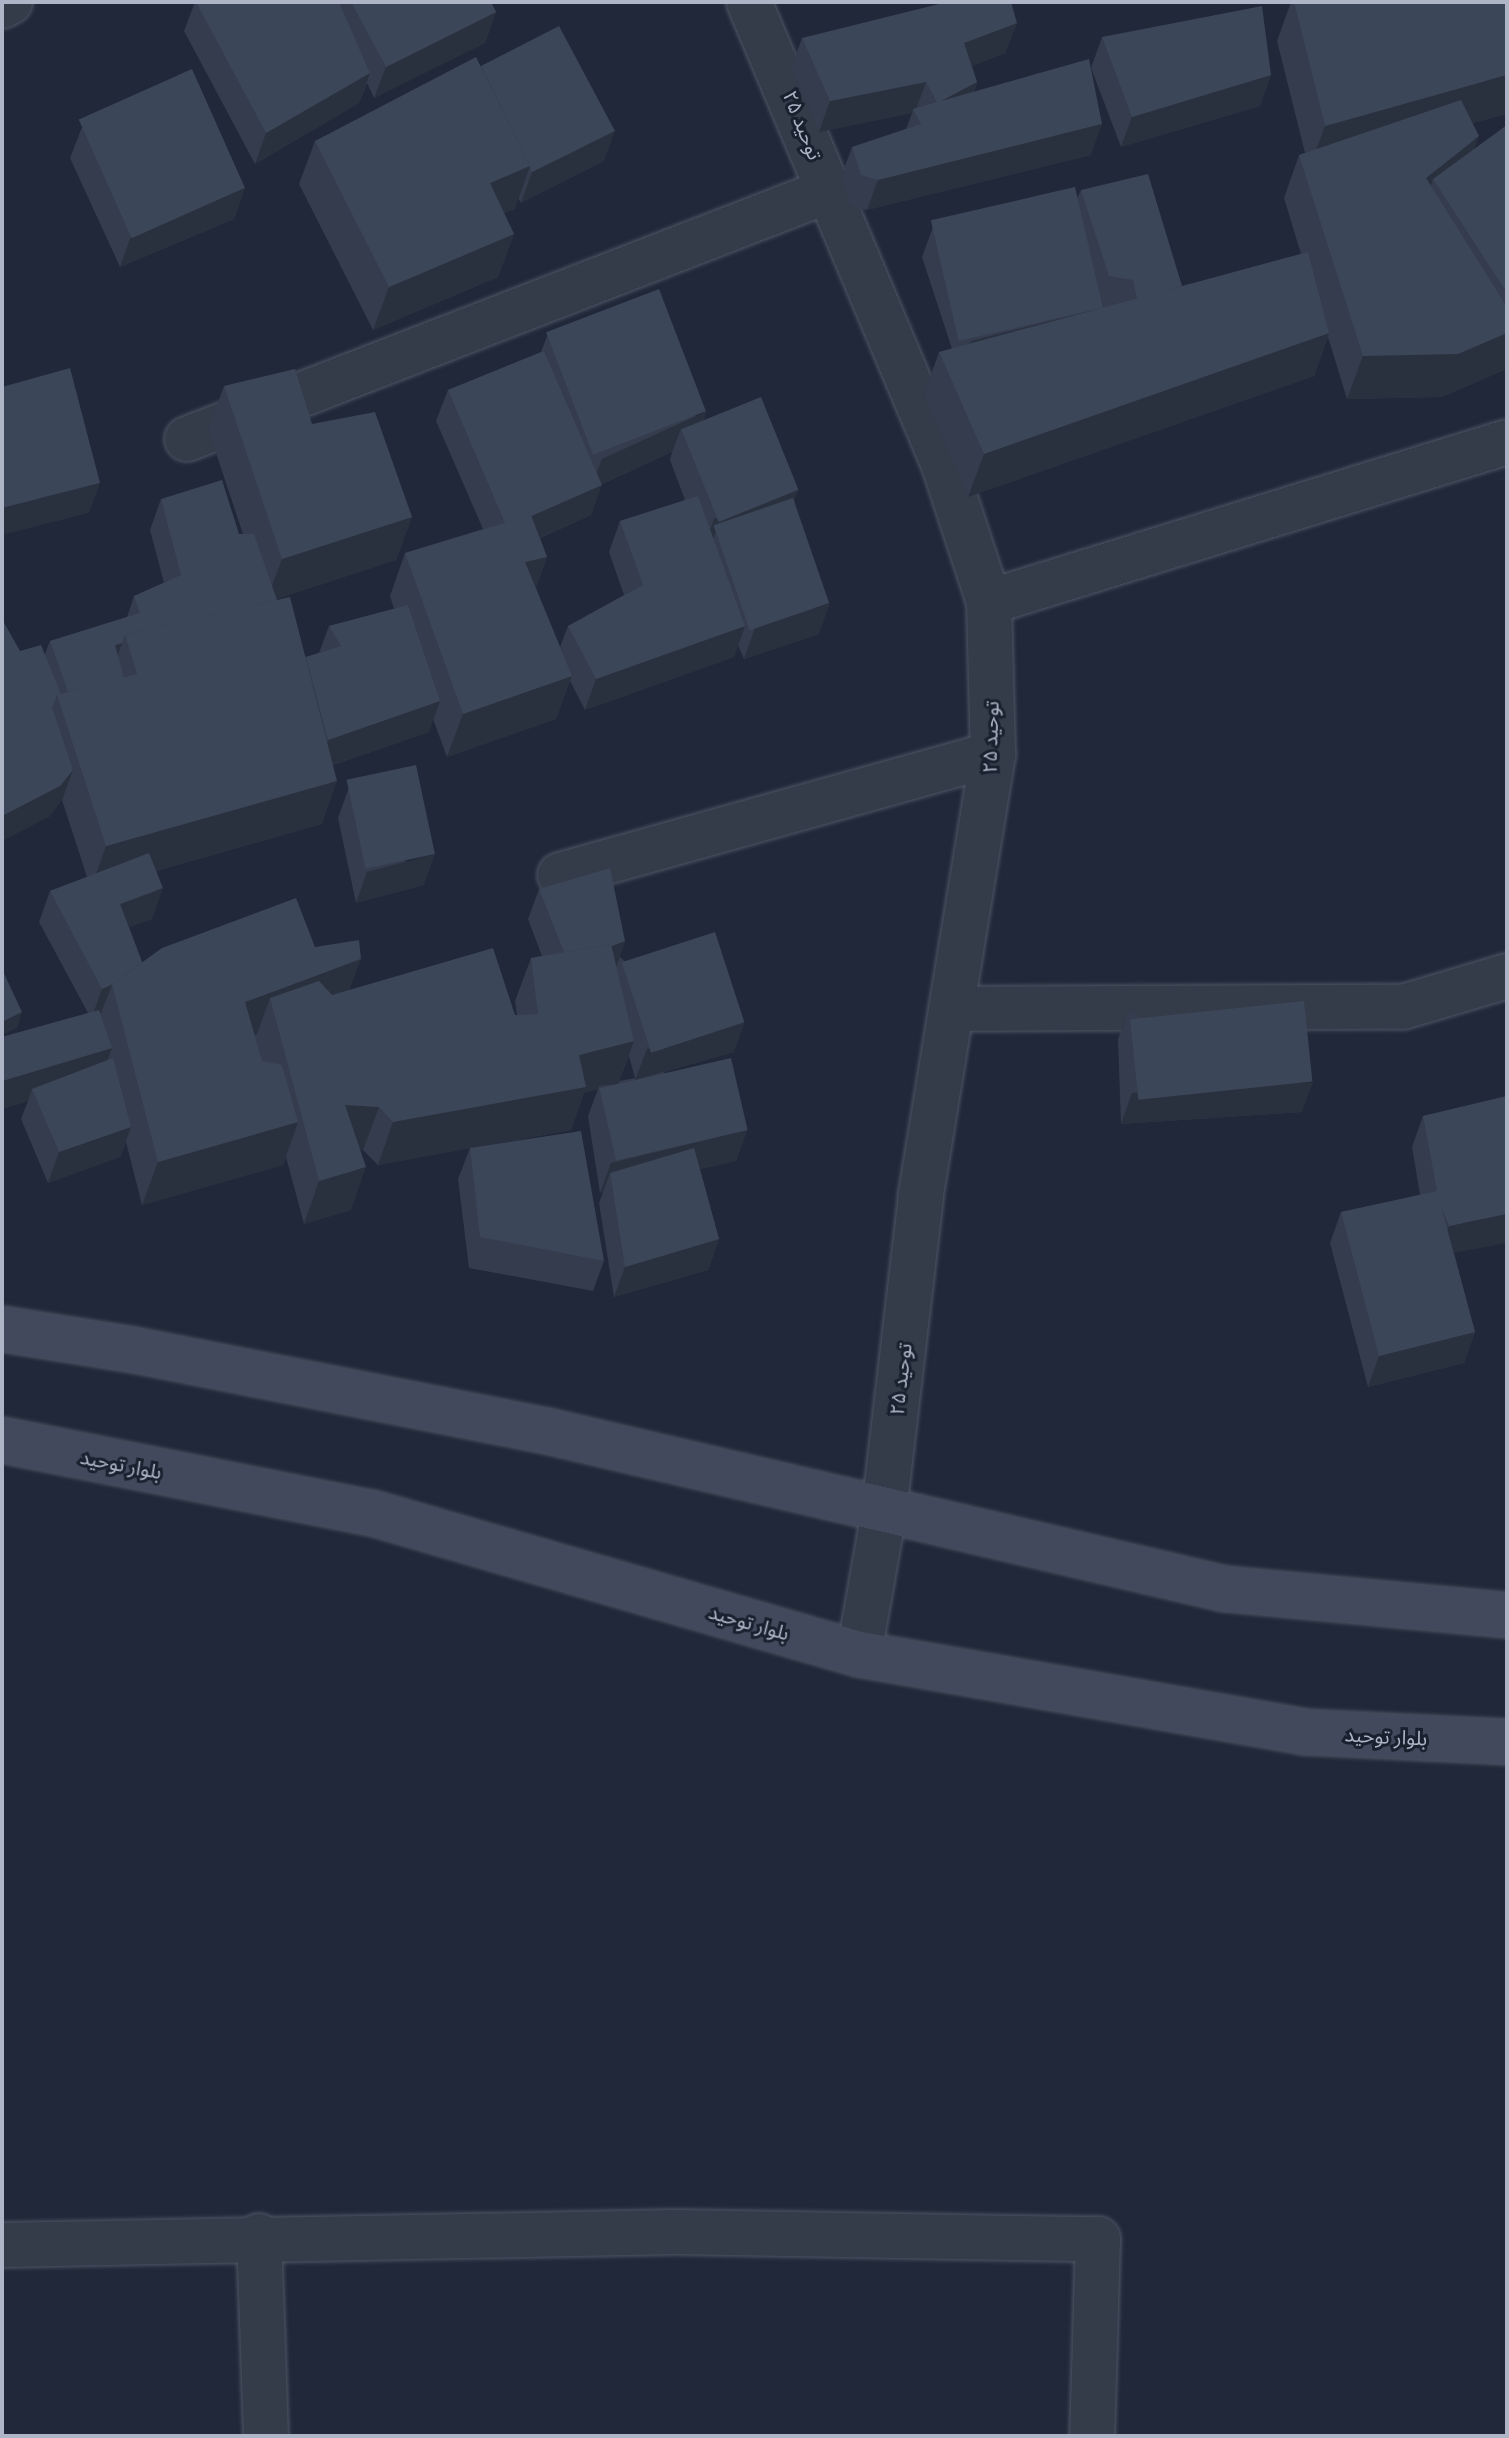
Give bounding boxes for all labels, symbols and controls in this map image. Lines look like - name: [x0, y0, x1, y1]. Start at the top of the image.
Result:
- street label: توحید ۲۵: [778, 87, 828, 163]
- street label: توحید ۲۵: [977, 700, 1003, 774]
- street label: توحید ۲۵: [884, 1342, 916, 1416]
- street label: بلوار توحید: [78, 1444, 164, 1484]
- street label: بلوار توحید: [706, 1599, 792, 1645]
- street label: بلوار توحید: [1344, 1722, 1428, 1750]

